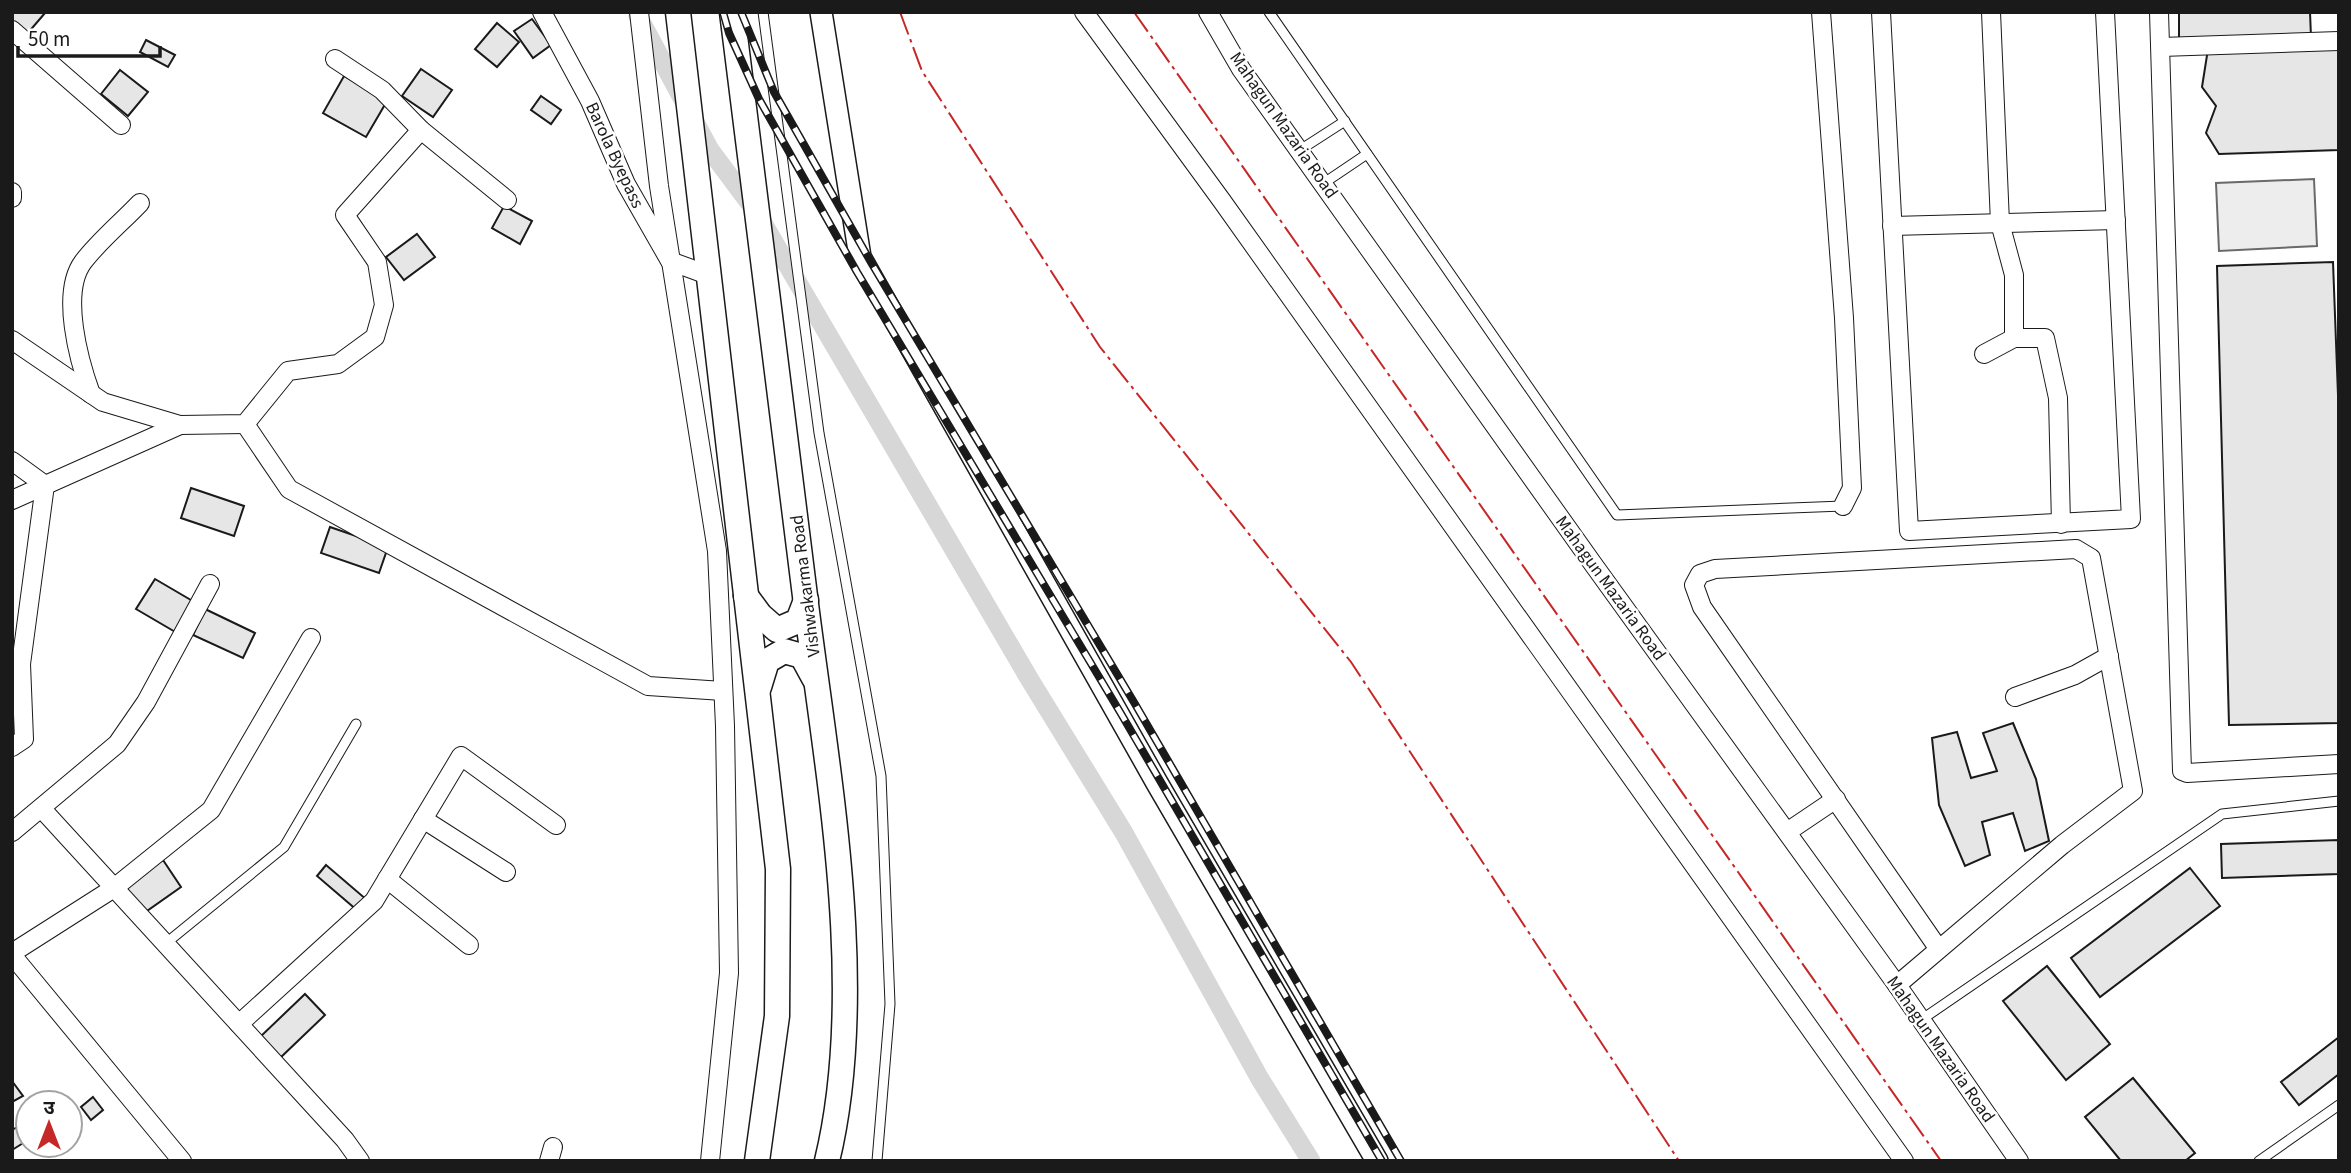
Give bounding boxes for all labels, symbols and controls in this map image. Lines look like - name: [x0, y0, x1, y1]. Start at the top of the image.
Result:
- scale bar: [18, 14, 159, 58]
- text: 50 m: [28, 24, 70, 54]
- street label: Mahagun Mazaria Road: [1224, 47, 1344, 204]
- street label: Barola Byepass: [579, 98, 650, 212]
- street label: Mahagun Mazaria Road: [1549, 511, 1672, 666]
- street label: Vishwakarma Road: [784, 513, 827, 658]
- street label: Mahagun Mazaria Road: [1881, 971, 2001, 1128]
- north arrow: [14, 1089, 84, 1159]
- text: उ: [43, 1095, 55, 1122]

